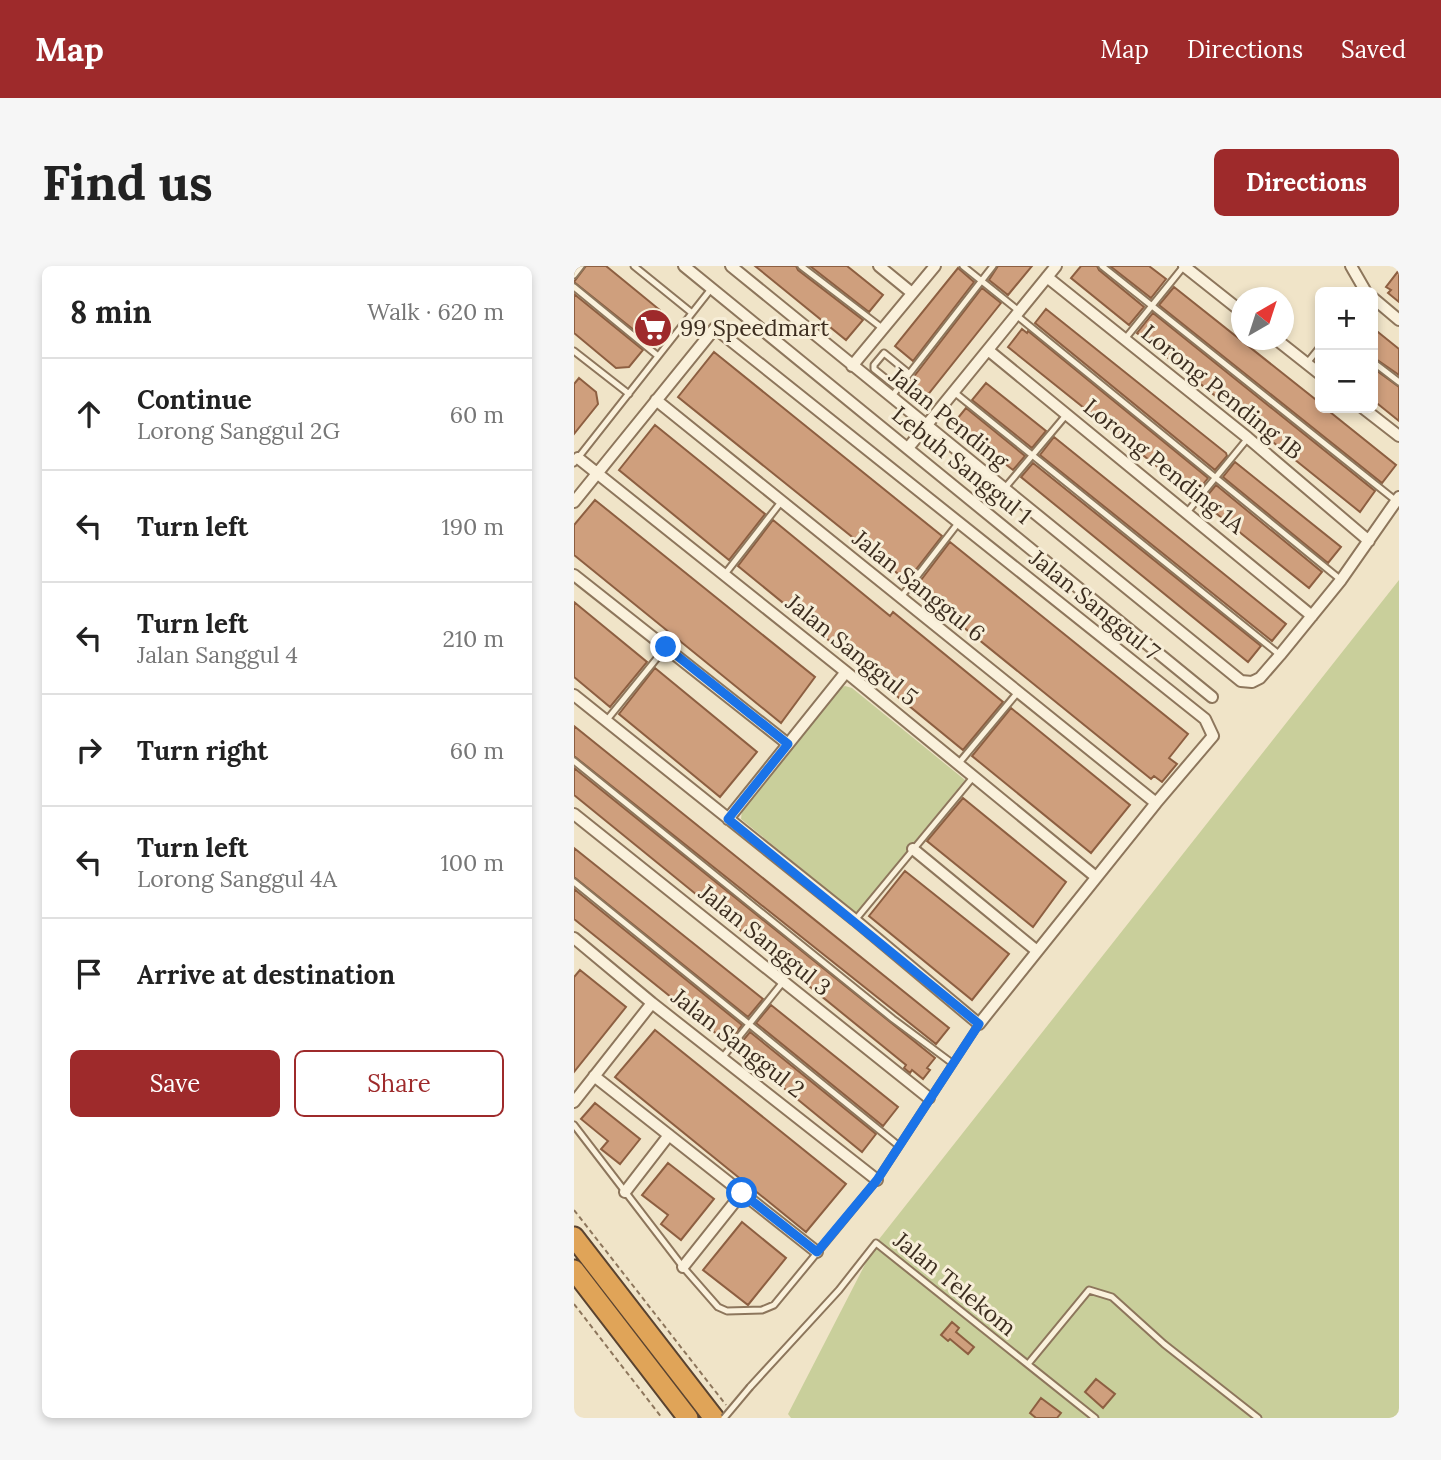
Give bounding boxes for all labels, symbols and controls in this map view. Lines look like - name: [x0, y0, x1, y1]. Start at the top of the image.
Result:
- text: Map: [35, 28, 104, 70]
- text: Map: [1100, 34, 1149, 65]
- text: Directions: [1187, 34, 1303, 65]
- text: Saved: [1341, 34, 1406, 65]
- button: Directions: [1214, 149, 1399, 216]
- text: Find us: [42, 151, 213, 213]
- north arrow: [1231, 287, 1294, 350]
- map controls: [1315, 287, 1378, 413]
- button: +: [1315, 287, 1378, 350]
- text: 8 min: [70, 293, 152, 331]
- text: Walk · 620 m: [367, 297, 504, 326]
- supermarket icon: 99 Speedmart: [632, 307, 674, 349]
- place label: 99 Speedmart: [680, 313, 829, 342]
- street label: Lorong Pending 1B: [1136, 318, 1309, 465]
- button: −: [1315, 350, 1378, 413]
- street label: Jalan Pending: [883, 360, 1016, 475]
- text: Continue: [137, 383, 252, 416]
- street label: Lorong Pending 1A: [1078, 392, 1251, 540]
- icon: ahead: [70, 395, 108, 433]
- street label: Lebuh Sanggul 1: [887, 399, 1038, 530]
- text: 60 m: [450, 400, 504, 429]
- text: Lorong Sanggul 2G: [137, 416, 340, 445]
- icon: left: [70, 507, 108, 545]
- text: Turn left: [137, 510, 248, 543]
- text: 190 m: [441, 512, 504, 541]
- street label: Jalan Sanggul 6: [847, 523, 991, 648]
- street label: Jalan Sanggul 7: [1024, 543, 1167, 666]
- street label: Jalan Sanggul 5: [780, 587, 924, 712]
- text: Turn left: [137, 607, 248, 640]
- icon: left: [70, 619, 108, 657]
- text: 210 m: [442, 624, 504, 653]
- route end: [650, 631, 681, 662]
- text: Jalan Sanggul 4: [137, 640, 298, 669]
- icon: right: [70, 731, 108, 769]
- text: Turn right: [137, 734, 268, 767]
- text: 60 m: [450, 736, 504, 765]
- text: Turn left: [137, 831, 248, 864]
- icon: left: [70, 843, 108, 881]
- text: 100 m: [440, 848, 504, 877]
- text: Lorong Sanggul 4A: [137, 864, 337, 893]
- street label: Jalan Sanggul 3: [693, 877, 837, 1002]
- icon: arrive: [70, 955, 108, 993]
- text: Arrive at destination: [137, 958, 395, 991]
- street label: Jalan Sanggul 2: [665, 981, 811, 1104]
- button: Save: [70, 1050, 280, 1117]
- button: Share: [294, 1050, 504, 1117]
- route start: [726, 1177, 757, 1208]
- street label: Jalan Telekom: [887, 1225, 1022, 1342]

